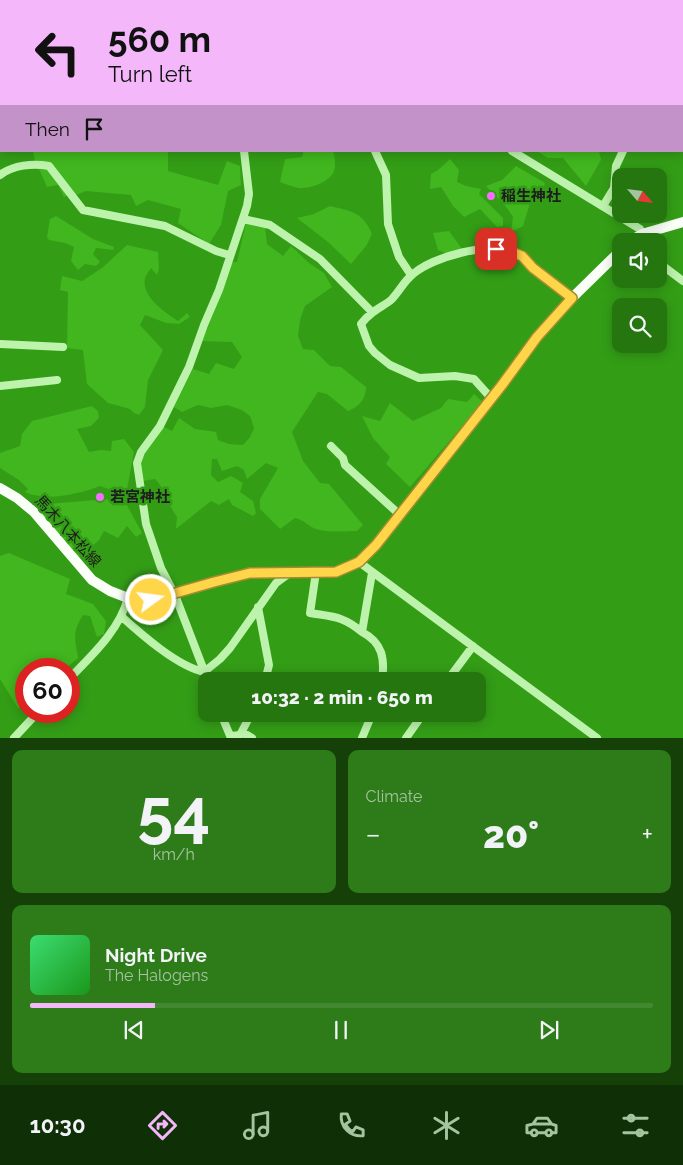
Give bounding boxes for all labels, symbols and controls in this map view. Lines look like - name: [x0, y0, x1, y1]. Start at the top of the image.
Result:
- text: 560 m: [108, 19, 211, 60]
- icon: left: [25, 20, 90, 85]
- text: Turn left: [108, 61, 192, 87]
- icon: arrive: [80, 115, 108, 143]
- text: Then: [25, 118, 70, 140]
- north arrow: [612, 168, 668, 222]
- map controls: [612, 168, 667, 353]
- place label: 稲生神社: [501, 187, 561, 205]
- marker: 稲生神社: [485, 190, 497, 202]
- pin: [475, 228, 517, 270]
- button: sound: [612, 233, 667, 288]
- icon: arrive: [482, 235, 510, 263]
- button: search: [612, 298, 667, 353]
- place label: 若宮神社: [110, 488, 170, 506]
- marker: 若宮神社: [94, 491, 106, 503]
- street label: 馬木八本松線: [31, 492, 105, 570]
- position arrow: [124, 573, 176, 625]
- speed limit sign: 60: [15, 658, 80, 723]
- text: 10:32 · 2 min · 650 m: [251, 686, 433, 708]
- text: 54: [137, 774, 210, 850]
- text: Climate: [366, 787, 422, 806]
- text: 20°: [483, 812, 539, 857]
- text: −: [366, 818, 381, 851]
- text: +: [641, 818, 653, 851]
- text: km/h: [153, 845, 195, 864]
- text: Night Drive: [105, 944, 207, 966]
- text: The Halogens: [105, 966, 208, 985]
- icon: previous: [120, 1016, 148, 1044]
- icon: pause: [327, 1016, 355, 1044]
- icon: next: [535, 1016, 563, 1044]
- icon: directions: [145, 1108, 180, 1143]
- icon: music: [240, 1108, 275, 1143]
- icon: phone: [334, 1108, 369, 1143]
- icon: climate: [429, 1108, 464, 1143]
- icon: car: [524, 1108, 559, 1143]
- icon: filters: [618, 1108, 653, 1143]
- text: 10:30: [30, 1112, 85, 1138]

